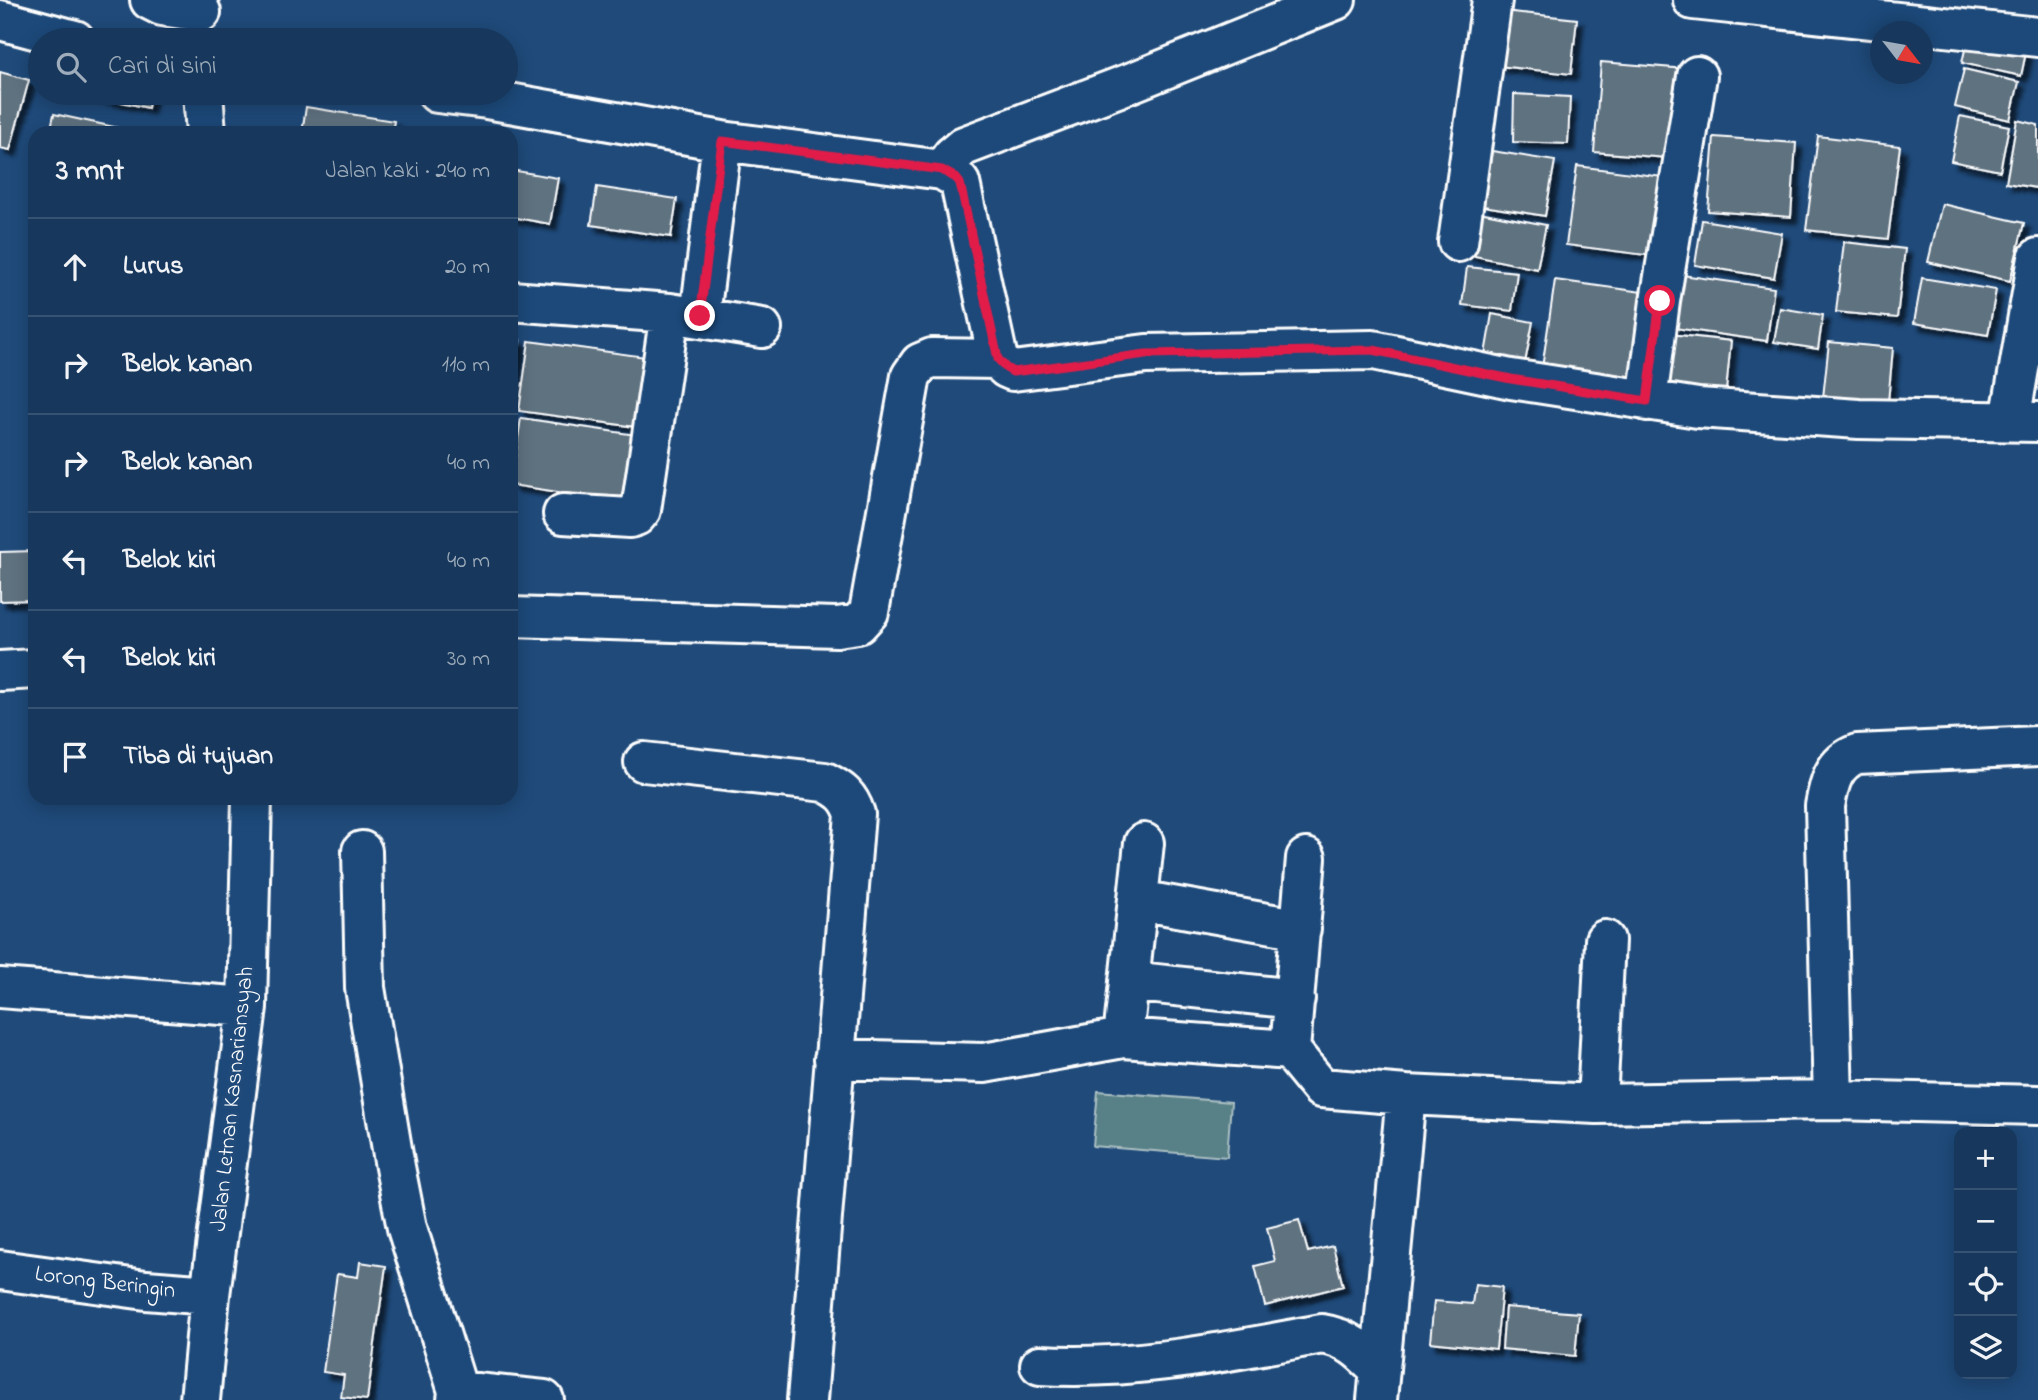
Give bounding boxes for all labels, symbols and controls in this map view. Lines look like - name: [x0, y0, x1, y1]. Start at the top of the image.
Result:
- north arrow: [1870, 21, 1933, 84]
- search box: [28, 28, 518, 105]
- icon: search: [52, 48, 90, 86]
- text: Cari di sini: [108, 48, 217, 86]
- text: 3 mnt: [56, 150, 124, 194]
- text: Jalan kaki · 240 m: [325, 155, 490, 188]
- icon: ahead: [56, 248, 94, 286]
- text: Lurus: [123, 248, 184, 286]
- text: 20 m: [445, 251, 490, 284]
- route start: [1644, 285, 1675, 316]
- route end: [684, 300, 715, 331]
- icon: right: [56, 346, 94, 384]
- text: Belok kanan: [123, 346, 252, 384]
- text: 110 m: [442, 349, 490, 382]
- icon: right: [56, 444, 94, 482]
- text: Belok kanan: [123, 444, 252, 482]
- text: 40 m: [447, 447, 490, 480]
- icon: left: [56, 542, 94, 580]
- text: Belok kiri: [123, 542, 216, 580]
- text: 40 m: [447, 545, 490, 578]
- icon: left: [56, 640, 94, 678]
- text: Belok kiri: [123, 640, 216, 678]
- text: 30 m: [447, 643, 490, 676]
- icon: arrive: [56, 738, 94, 776]
- text: Tiba di tujuan: [123, 738, 273, 776]
- street label: Jalan Letnan Kasnariansyah: [203, 965, 265, 1233]
- map controls: [1954, 1127, 2017, 1379]
- button: +: [1954, 1127, 2017, 1190]
- button: −: [1954, 1190, 2017, 1253]
- button: locate: [1954, 1253, 2017, 1316]
- street label: Lorong Beringin: [33, 1258, 177, 1309]
- button: layers: [1954, 1316, 2017, 1379]

